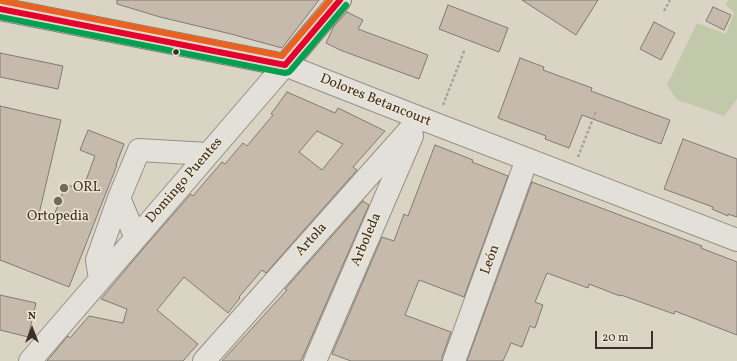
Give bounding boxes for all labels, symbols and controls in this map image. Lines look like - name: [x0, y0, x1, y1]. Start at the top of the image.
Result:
- unlabelled marker: [171, 47, 181, 57]
- street label: Dolores Betancourt: [317, 71, 433, 131]
- street label: Domingo Puentes: [143, 135, 227, 227]
- place label: ORL: [73, 180, 101, 196]
- marker: ORL: [58, 182, 70, 194]
- marker: Ortopedia: [52, 195, 64, 207]
- place label: Ortopedia: [27, 209, 89, 225]
- street label: Arboleda: [348, 211, 386, 269]
- street label: Artola: [293, 220, 331, 260]
- street label: León: [478, 243, 504, 277]
- north arrow: [12, 309, 52, 349]
- text: N: [28, 309, 36, 324]
- scale bar: [597, 323, 655, 349]
- text: 20 m: [602, 330, 629, 346]

